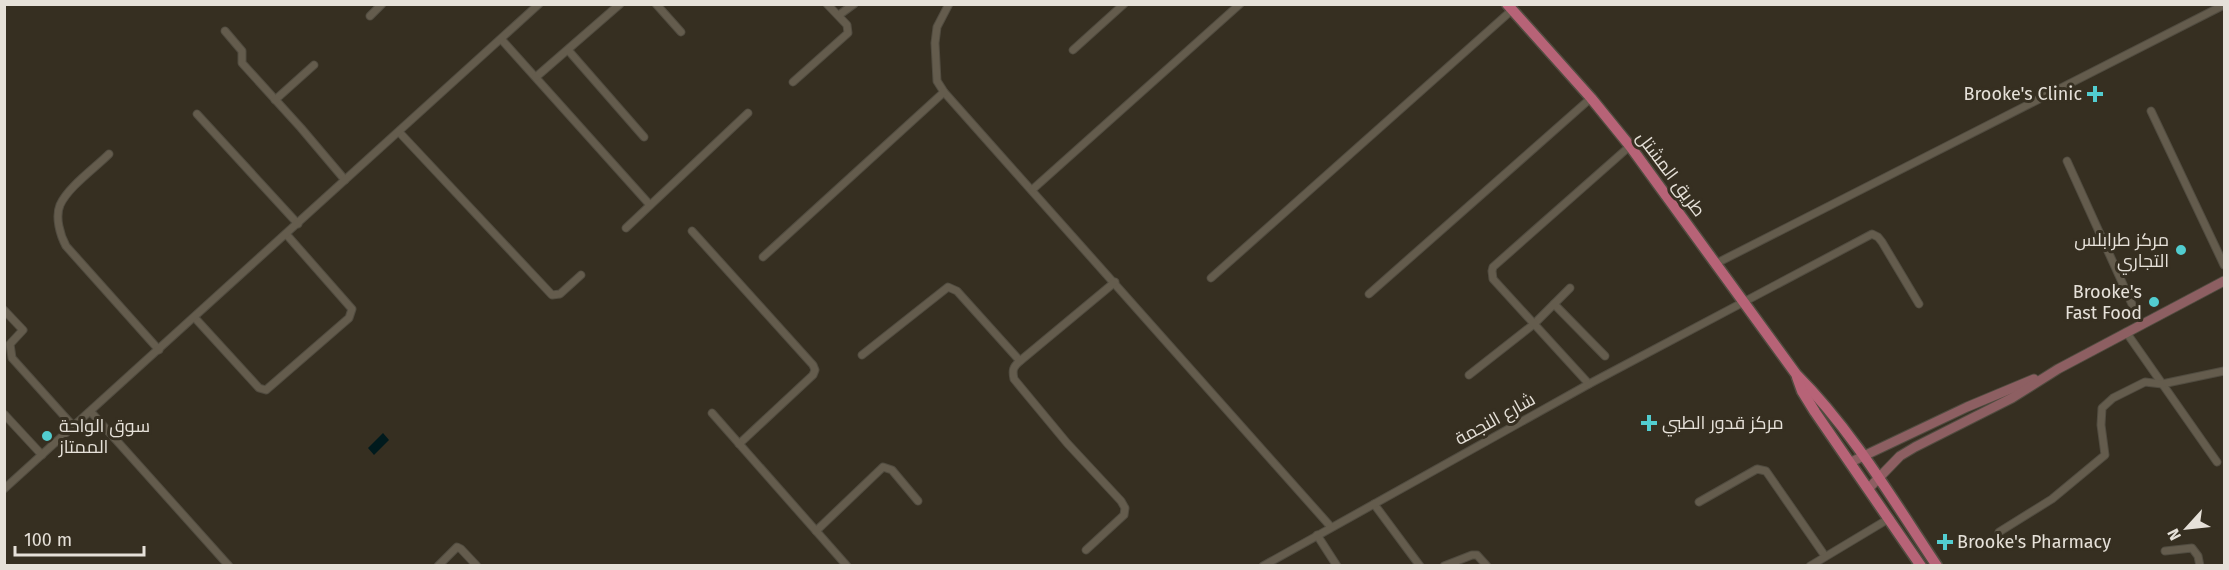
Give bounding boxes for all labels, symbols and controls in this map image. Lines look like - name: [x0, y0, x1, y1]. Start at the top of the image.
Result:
- place label: Brooke's Clinic: [1964, 83, 2082, 105]
- marker: Brooke's Clinic: [2086, 85, 2104, 103]
- street label: طريق المشتل: [1631, 127, 1710, 222]
- place label: مركز طرابلس التجاري: [2074, 229, 2169, 275]
- marker: مركز طرابلس التجاري: [2174, 243, 2188, 257]
- place label: Brooke's Fast Food: [2065, 281, 2142, 324]
- marker: Brooke's Fast Food: [2147, 295, 2161, 309]
- street label: شارع النجمة: [1451, 388, 1539, 451]
- place label: مركز قدور الطبي: [1662, 412, 1784, 437]
- marker: مركز قدور الطبي: [1640, 414, 1658, 432]
- place label: سوق الواحة الممتاز: [58, 415, 150, 458]
- marker: سوق الواحة الممتاز: [40, 429, 54, 443]
- north arrow: [2157, 498, 2217, 558]
- scale bar: [15, 519, 144, 557]
- text: N: [2163, 526, 2185, 544]
- text: 100 m: [24, 529, 72, 551]
- place label: Brooke's Pharmacy: [1957, 531, 2111, 553]
- marker: Brooke's Pharmacy: [1938, 535, 1952, 549]

